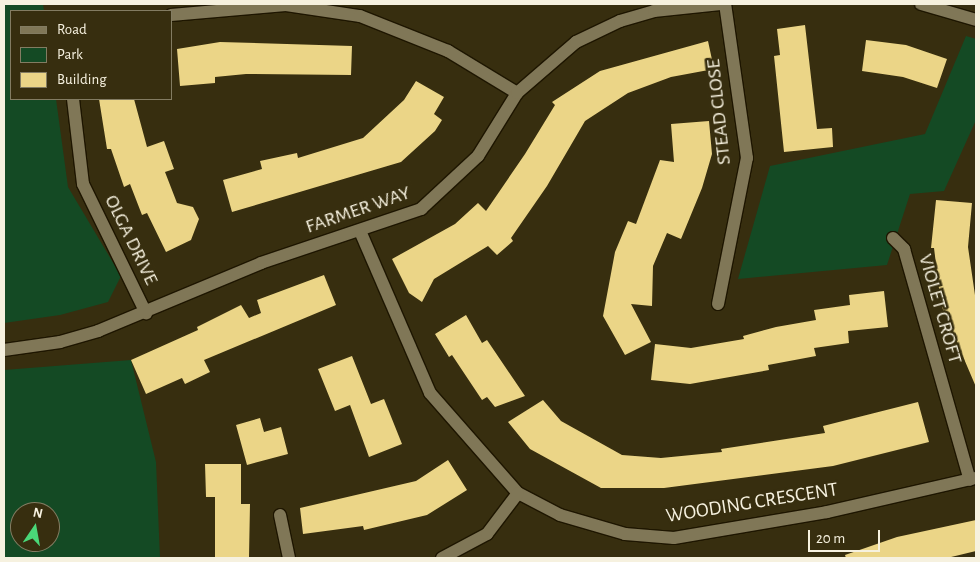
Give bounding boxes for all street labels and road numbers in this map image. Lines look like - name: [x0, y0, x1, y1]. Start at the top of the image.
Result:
- street label: STEAD CLOSE: [702, 58, 736, 166]
- street label: FARMER WAY: [302, 181, 414, 239]
- street label: OLGA DRIVE: [99, 191, 163, 289]
- street label: VIOLET CROFT: [913, 251, 967, 367]
- street label: WOODING CRESCENT: [664, 478, 840, 528]

